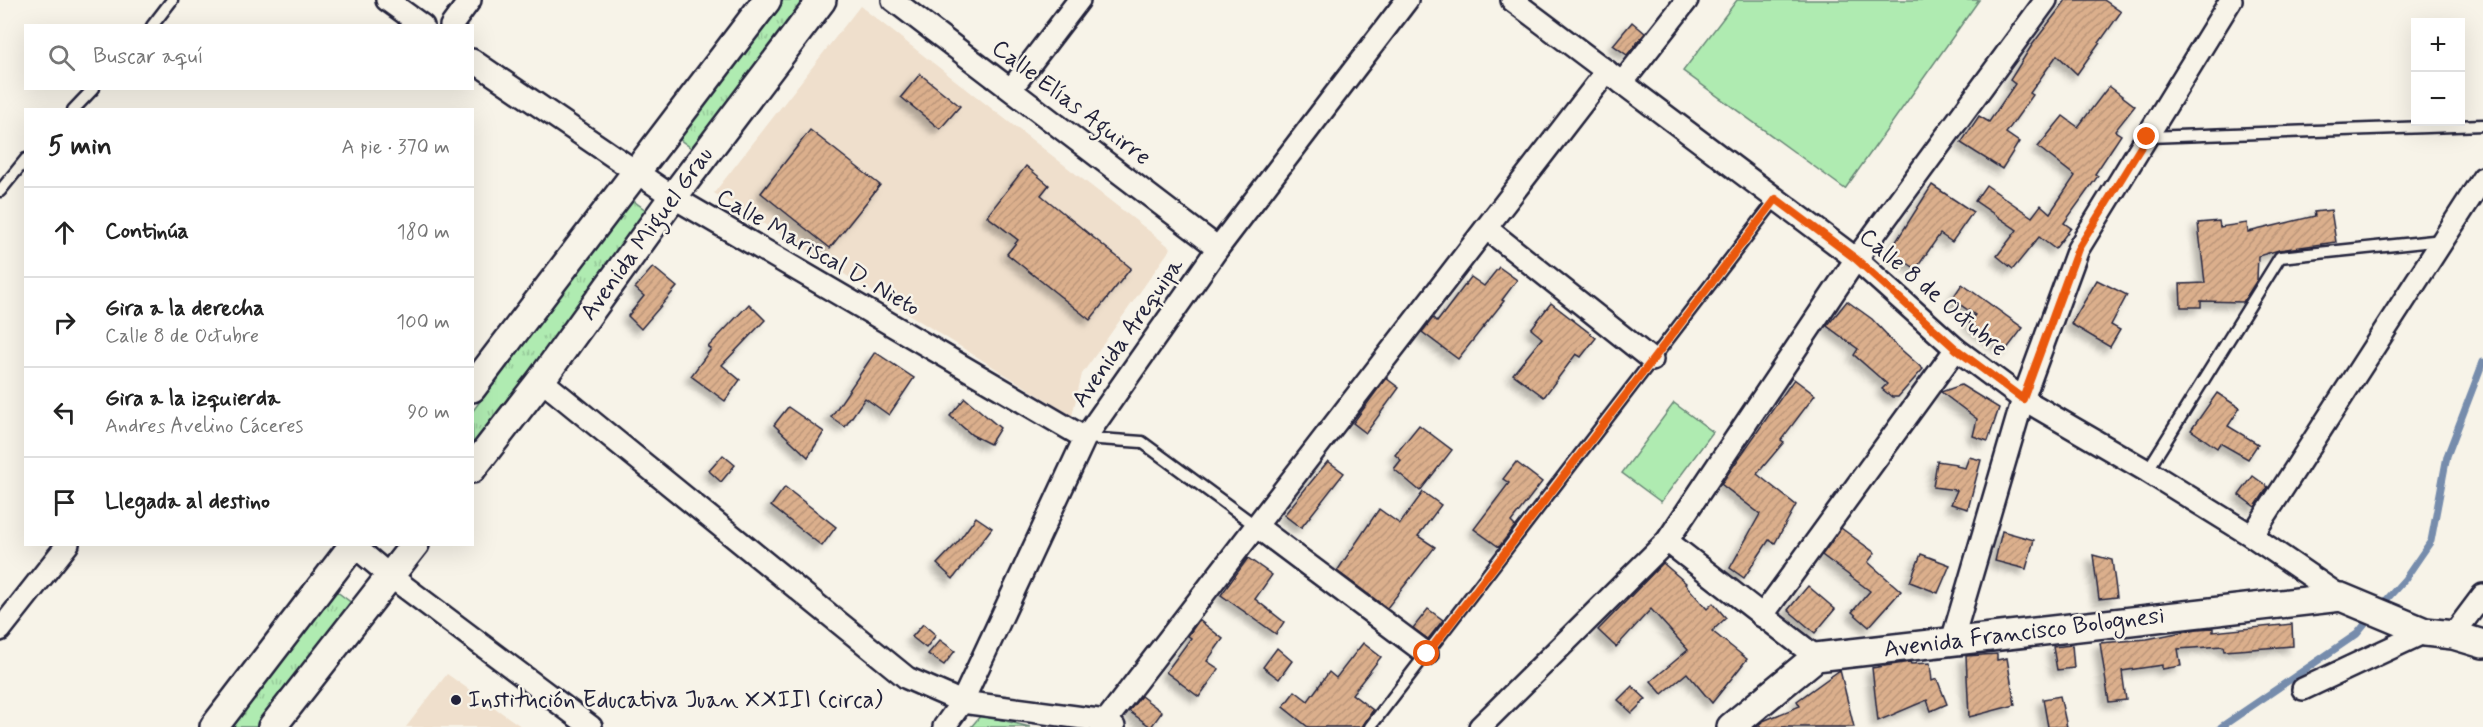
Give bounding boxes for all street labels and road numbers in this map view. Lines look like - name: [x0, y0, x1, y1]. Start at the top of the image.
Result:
- street label: Calle Elías Aguirre: [983, 33, 1157, 176]
- street label: Avenida Miguel Grau: [573, 141, 723, 329]
- street label: Calle Mariscal D. Nieto: [711, 182, 925, 324]
- street label: Calle 8 de Octubre: [1852, 222, 2014, 364]
- street label: Avenida Arequipa: [1065, 252, 1191, 414]
- street label: Avenida Francisco Bolognesi: [1882, 600, 2167, 668]

